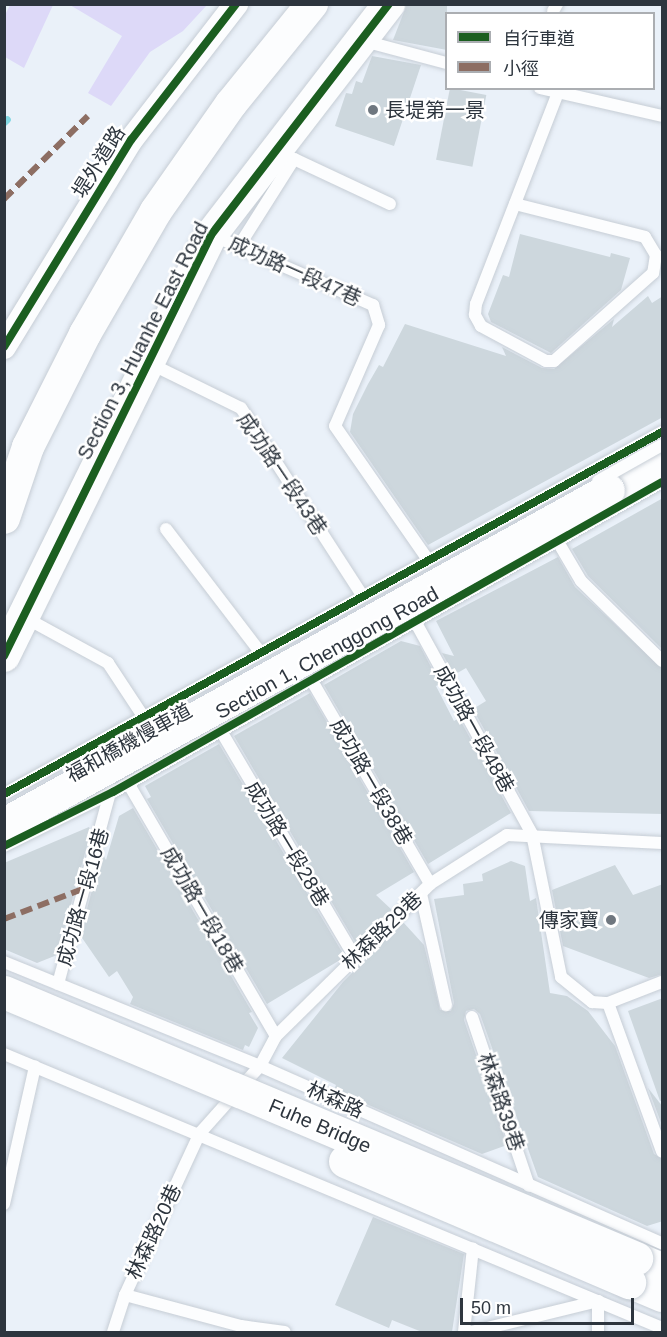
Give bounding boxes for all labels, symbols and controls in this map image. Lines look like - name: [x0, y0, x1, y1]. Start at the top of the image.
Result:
- legend: [445, 12, 655, 90]
- text: 自行車道: [503, 29, 575, 49]
- text: 小徑: [503, 59, 539, 79]
- place label: 長堤第一景: [385, 98, 485, 122]
- marker: 長堤第一景: [366, 103, 380, 117]
- street label: 堤外道路: [68, 122, 130, 202]
- street label: Section 3, Huanhe East Road: [72, 218, 214, 464]
- street label: 成功路一段47巷: [225, 231, 365, 311]
- street label: 成功路一段43巷: [232, 408, 332, 540]
- street label: Section 1, Chenggong Road: [211, 582, 443, 724]
- street label: 成功路一段48巷: [429, 661, 519, 797]
- street label: 福和橋機慢車道: [62, 699, 196, 787]
- street label: 成功路一段38巷: [325, 714, 417, 850]
- street label: 成功路一段28巷: [240, 777, 334, 911]
- street label: 成功路一段16巷: [52, 825, 114, 969]
- street label: 成功路一段18巷: [156, 842, 248, 978]
- street label: 林森路29巷: [337, 887, 427, 975]
- place label: 傳家寶: [539, 908, 599, 932]
- marker: 傳家寶: [604, 913, 618, 927]
- street label: 林森路39巷: [473, 1050, 529, 1154]
- street label: 林森路: [303, 1077, 367, 1123]
- street label: Fuhe Bridge: [265, 1094, 375, 1158]
- street label: 林森路20巷: [122, 1181, 186, 1283]
- scale bar: [463, 1286, 637, 1324]
- text: 50 m: [471, 1298, 511, 1318]

